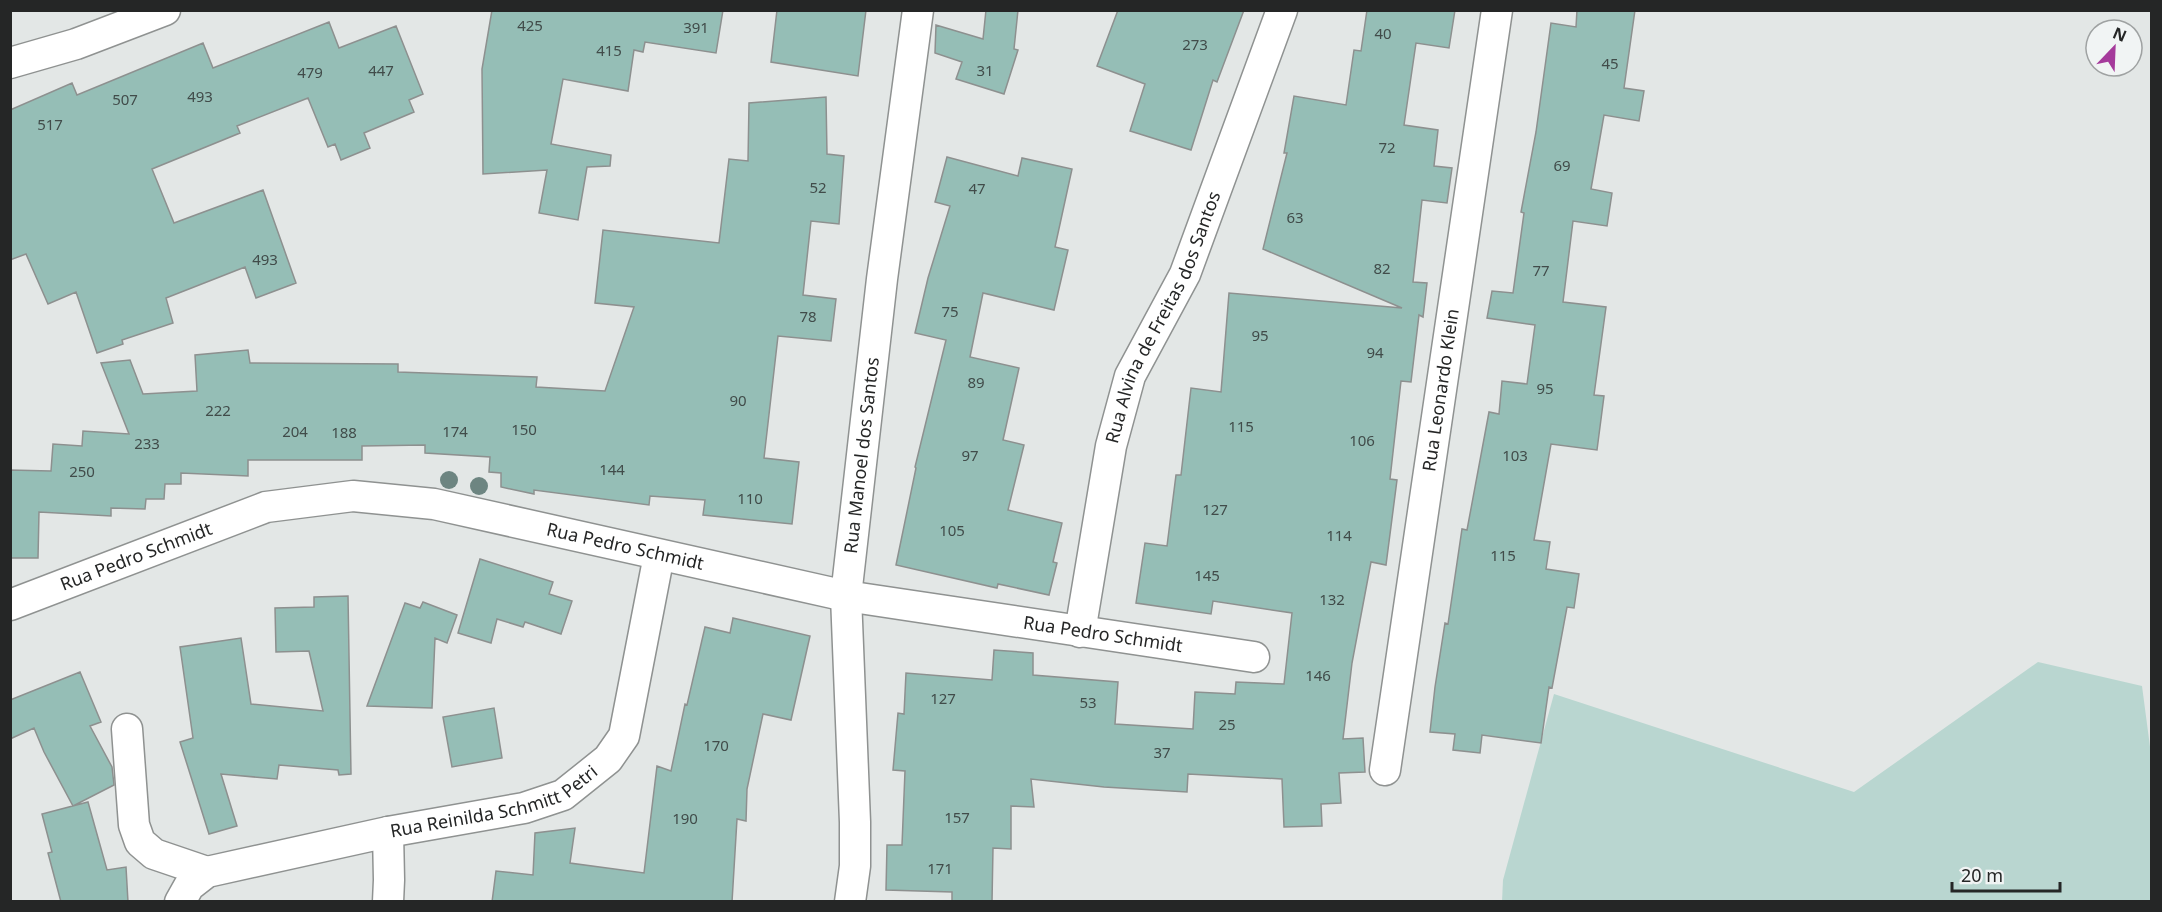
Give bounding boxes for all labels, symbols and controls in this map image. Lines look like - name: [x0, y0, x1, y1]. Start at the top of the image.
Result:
- house number: 425: [517, 15, 543, 35]
- house number: 391: [683, 17, 709, 37]
- north arrow: [2084, 18, 2144, 78]
- text: N: [2110, 22, 2130, 47]
- house number: 40: [1374, 23, 1392, 43]
- house number: 273: [1182, 34, 1208, 54]
- house number: 415: [596, 40, 622, 60]
- house number: 45: [1601, 53, 1619, 73]
- house number: 447: [368, 60, 394, 80]
- house number: 31: [976, 60, 994, 80]
- house number: 479: [297, 62, 323, 82]
- house number: 493: [187, 86, 213, 106]
- house number: 507: [112, 89, 138, 109]
- house number: 517: [37, 114, 63, 134]
- house number: 72: [1378, 137, 1396, 157]
- house number: 69: [1553, 155, 1571, 175]
- house number: 52: [809, 177, 827, 197]
- house number: 47: [968, 178, 986, 198]
- street label: Rua Alvina de Freitas dos Santos: [1099, 188, 1225, 446]
- house number: 63: [1286, 207, 1304, 227]
- house number: 493: [252, 249, 278, 269]
- house number: 82: [1373, 258, 1391, 278]
- house number: 77: [1532, 260, 1550, 280]
- house number: 75: [941, 301, 959, 321]
- house number: 78: [799, 306, 817, 326]
- street label: Rua Leonardo Klein: [1416, 307, 1464, 473]
- house number: 95: [1251, 325, 1269, 345]
- house number: 94: [1366, 342, 1384, 362]
- street label: Rua Manoel dos Santos: [838, 356, 884, 555]
- house number: 89: [967, 372, 985, 392]
- house number: 95: [1536, 378, 1554, 398]
- house number: 90: [729, 390, 747, 410]
- house number: 222: [205, 400, 231, 420]
- house number: 115: [1228, 416, 1254, 436]
- house number: 150: [511, 419, 537, 439]
- house number: 204: [282, 421, 308, 441]
- house number: 174: [442, 421, 468, 441]
- house number: 188: [331, 422, 357, 442]
- house number: 106: [1349, 430, 1375, 450]
- house number: 233: [134, 433, 160, 453]
- house number: 97: [961, 445, 979, 465]
- house number: 103: [1502, 445, 1528, 465]
- house number: 144: [599, 459, 625, 479]
- house number: 250: [69, 461, 95, 481]
- house number: 110: [737, 488, 763, 508]
- house number: 127: [1202, 499, 1228, 519]
- street label: Rua Pedro Schmidt: [56, 516, 215, 596]
- street label: Rua Pedro Schmidt: [544, 516, 707, 575]
- house number: 105: [939, 520, 965, 540]
- house number: 114: [1326, 525, 1352, 545]
- house number: 115: [1490, 545, 1516, 565]
- house number: 145: [1194, 565, 1220, 585]
- house number: 132: [1319, 589, 1345, 609]
- street label: Rua Pedro Schmidt: [1022, 610, 1185, 657]
- house number: 146: [1305, 665, 1331, 685]
- house number: 127: [930, 688, 956, 708]
- house number: 53: [1079, 692, 1097, 712]
- house number: 25: [1218, 714, 1236, 734]
- house number: 170: [703, 735, 729, 755]
- house number: 37: [1153, 742, 1171, 762]
- street label: Rua Reinilda Schmitt Petri: [388, 759, 602, 842]
- house number: 157: [944, 807, 970, 827]
- house number: 190: [672, 808, 698, 828]
- scale bar: [1952, 855, 2060, 893]
- house number: 171: [927, 858, 953, 878]
- text: 20 m: [1961, 863, 2003, 887]

